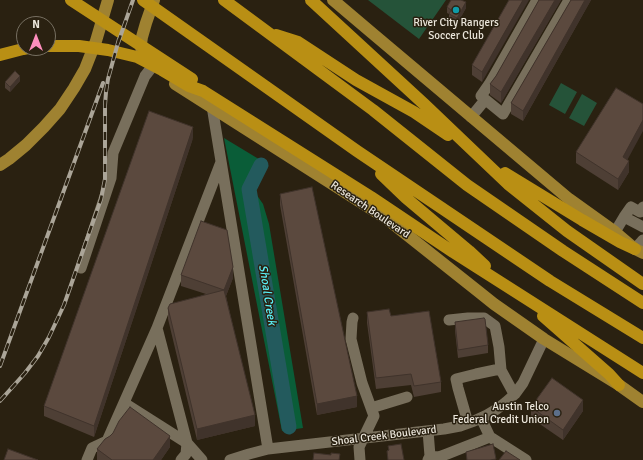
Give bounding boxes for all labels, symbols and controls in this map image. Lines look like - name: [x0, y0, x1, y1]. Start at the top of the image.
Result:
- marker: River City Rangers Soccer Club: [451, 5, 461, 15]
- north arrow: [16, 16, 56, 56]
- place label: River City Rangers Soccer Club: [413, 16, 499, 42]
- text: N: [32, 18, 40, 31]
- street label: Research Boulevard: [328, 179, 412, 241]
- water label: Shoal Creek: [255, 264, 279, 326]
- place label: Austin Telco Federal Credit Union: [452, 400, 549, 426]
- marker: Austin Telco Federal Credit Union: [552, 408, 562, 418]
- street label: Shoal Creek Boulevard: [331, 423, 437, 449]

